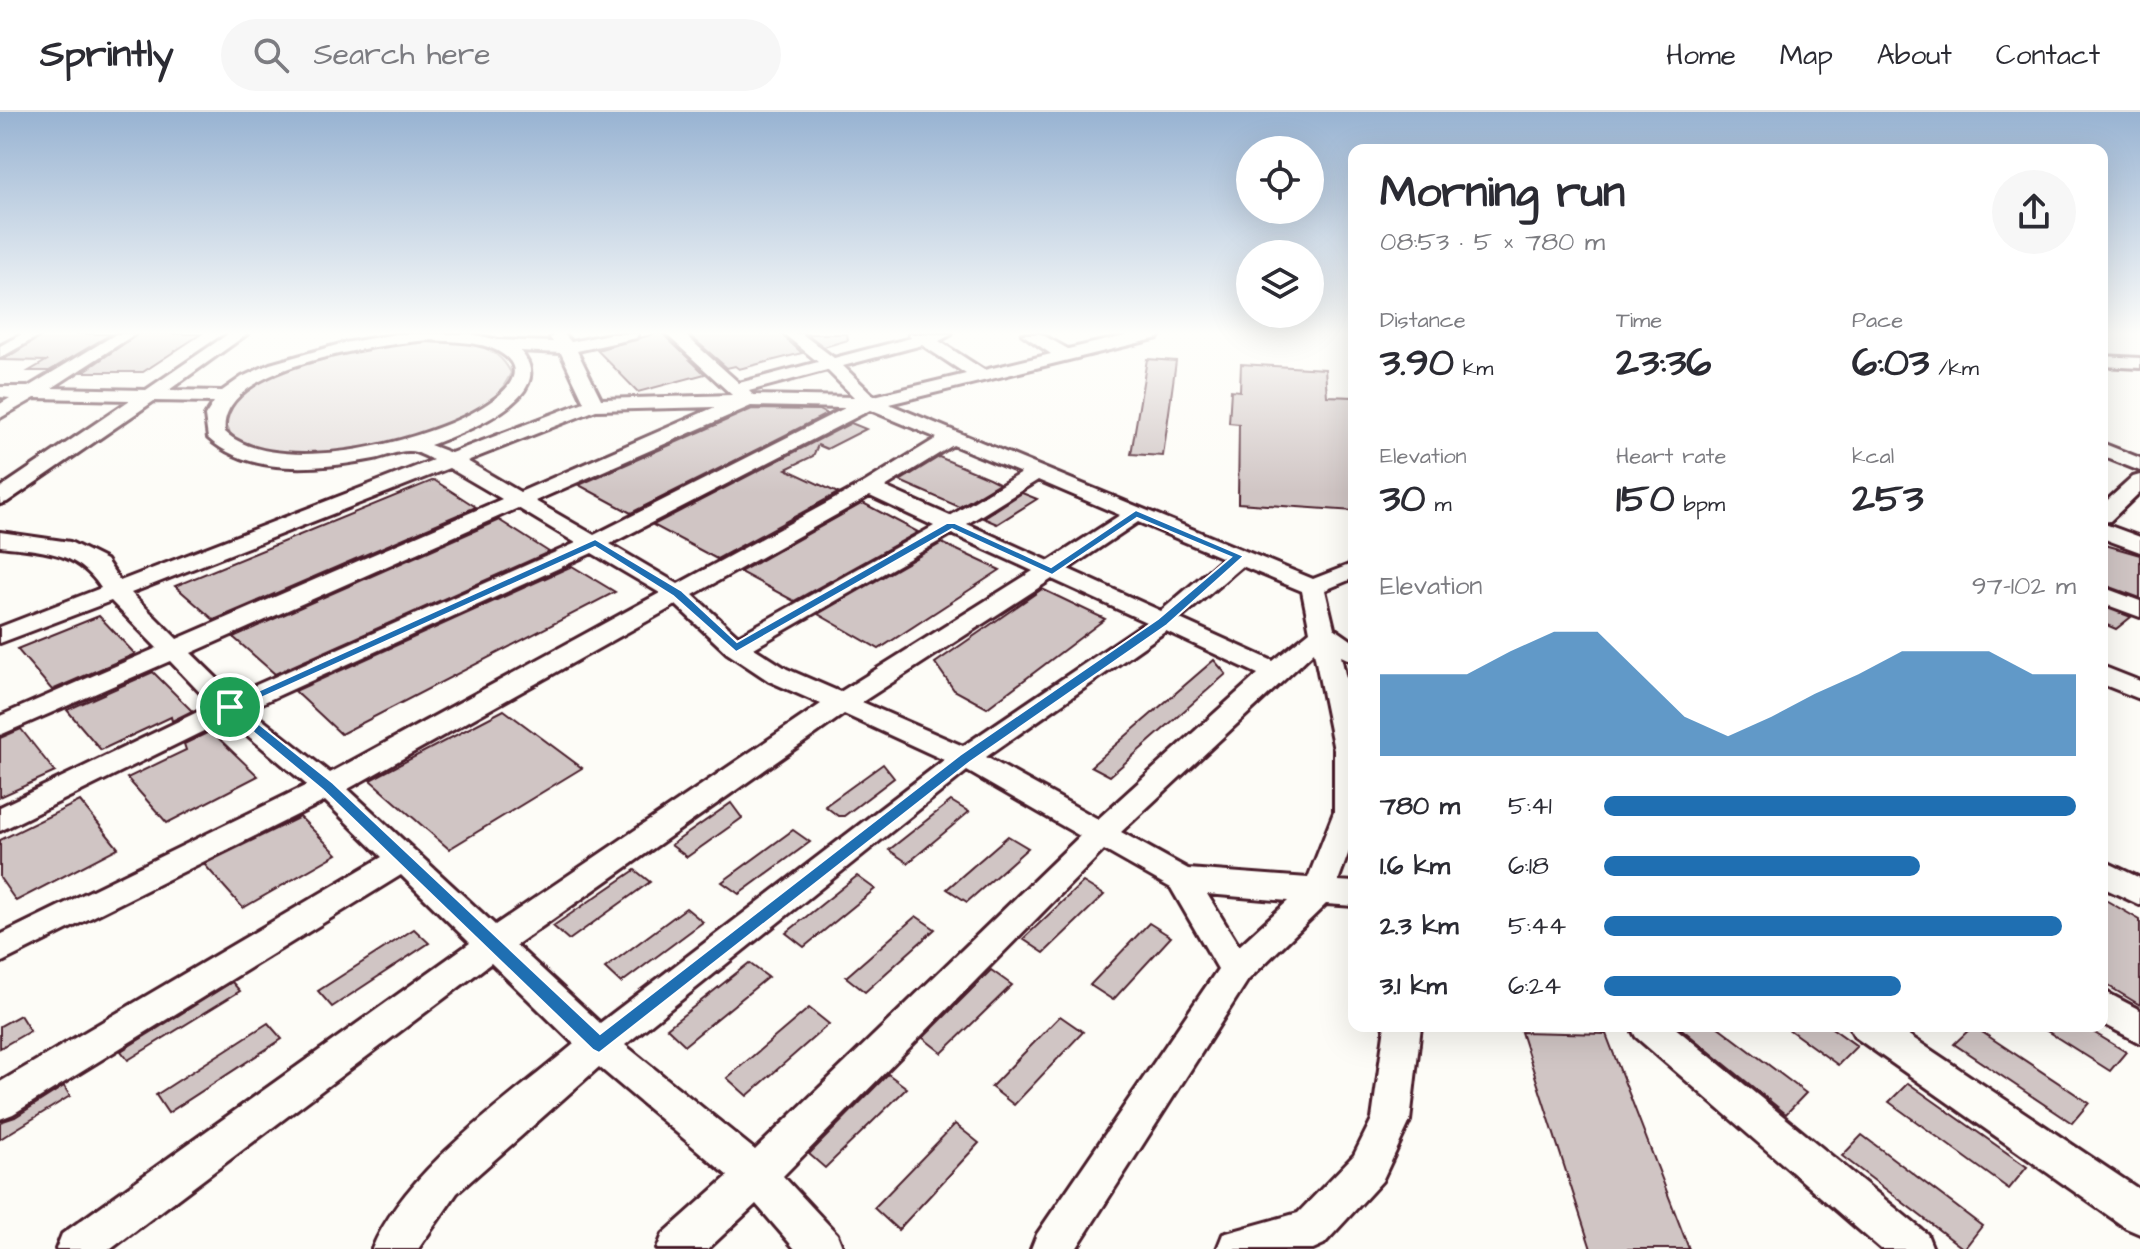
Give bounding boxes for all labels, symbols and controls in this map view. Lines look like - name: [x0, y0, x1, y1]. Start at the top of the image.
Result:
- search box: [221, 19, 781, 91]
- text: Sprintly: [40, 29, 173, 81]
- icon: search: [249, 33, 293, 77]
- text: Search here: [313, 34, 491, 76]
- text: Home: [1666, 36, 1736, 75]
- text: Map: [1780, 36, 1833, 75]
- text: About: [1877, 36, 1952, 75]
- text: Contact: [1996, 36, 2100, 75]
- map controls: [1236, 136, 1324, 328]
- button: locate: [1236, 136, 1324, 224]
- text: Morning run: [1380, 163, 1625, 224]
- button: share: [1992, 170, 2076, 254]
- text: 08:53 · 5 × 780 m: [1380, 224, 1605, 260]
- button: layers: [1236, 240, 1324, 328]
- text: Distance: [1380, 305, 1466, 336]
- text: Time: [1616, 305, 1662, 336]
- text: Pace: [1852, 305, 1903, 336]
- text: 3.90: [1380, 336, 1454, 391]
- text: 23:36: [1616, 336, 1711, 391]
- text: 6:03: [1852, 336, 1929, 391]
- text: km: [1454, 353, 1493, 384]
- text: /km: [1929, 353, 1979, 384]
- text: Elevation: [1380, 441, 1467, 472]
- text: Heart rate: [1616, 441, 1726, 472]
- text: kcal: [1852, 441, 1894, 472]
- text: 30: [1380, 472, 1426, 527]
- text: 150: [1616, 472, 1675, 527]
- text: 253: [1852, 472, 1924, 527]
- text: m: [1426, 489, 1452, 520]
- text: bpm: [1675, 489, 1725, 520]
- text: Elevation: [1380, 568, 1482, 604]
- text: 97–102 m: [1972, 568, 2076, 604]
- pin: [196, 673, 264, 741]
- icon: arrive: [208, 685, 252, 729]
- text: 780 m: [1380, 788, 1460, 824]
- text: 5:41: [1508, 788, 1552, 824]
- text: 1.6 km: [1380, 848, 1450, 884]
- text: 6:18: [1508, 848, 1549, 884]
- text: 2.3 km: [1380, 908, 1458, 944]
- text: 5:44: [1508, 908, 1566, 944]
- text: 3.1 km: [1380, 968, 1447, 1004]
- text: 6:24: [1508, 968, 1561, 1004]

